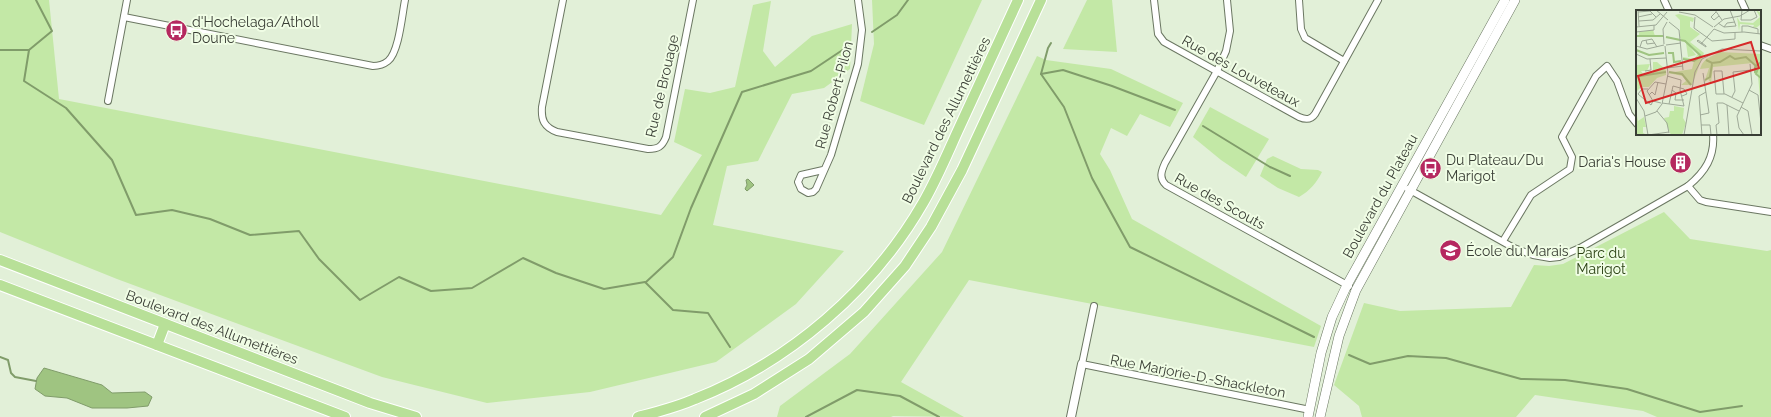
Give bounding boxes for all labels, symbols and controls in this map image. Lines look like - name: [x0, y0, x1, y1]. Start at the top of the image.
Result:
- inset map: [1636, 10, 1761, 135]
- place label: d'Hochelaga/Atholl Doune: [192, 14, 319, 46]
- bus stop icon: d'Hochelaga/Atholl Doune: [163, 17, 189, 43]
- street label: Rue des Louveteaux: [1179, 32, 1303, 110]
- street label: Rue de Brouage: [642, 33, 682, 139]
- street label: Boulevard des Allumettières: [899, 34, 993, 206]
- street label: Rue Robert-Pilon: [812, 39, 856, 151]
- street label: Boulevard du Plateau: [1339, 131, 1421, 261]
- building icon: Daria's House: [1668, 149, 1694, 175]
- place label: Du Plateau/Du Marigot: [1446, 152, 1544, 184]
- place label: Daria's House: [1578, 154, 1666, 170]
- bus stop icon: Du Plateau/Du Marigot: [1418, 155, 1444, 181]
- street label: Rue des Scouts: [1172, 170, 1268, 232]
- school or university icon: École du Marais: [1437, 238, 1463, 264]
- place label: École du Marais: [1466, 242, 1569, 259]
- park label: Parc du Marigot: [1576, 245, 1626, 277]
- street label: Boulevard des Allumettières: [124, 287, 301, 367]
- street label: Rue Marjorie-D.-Shackleton: [1109, 351, 1287, 401]

